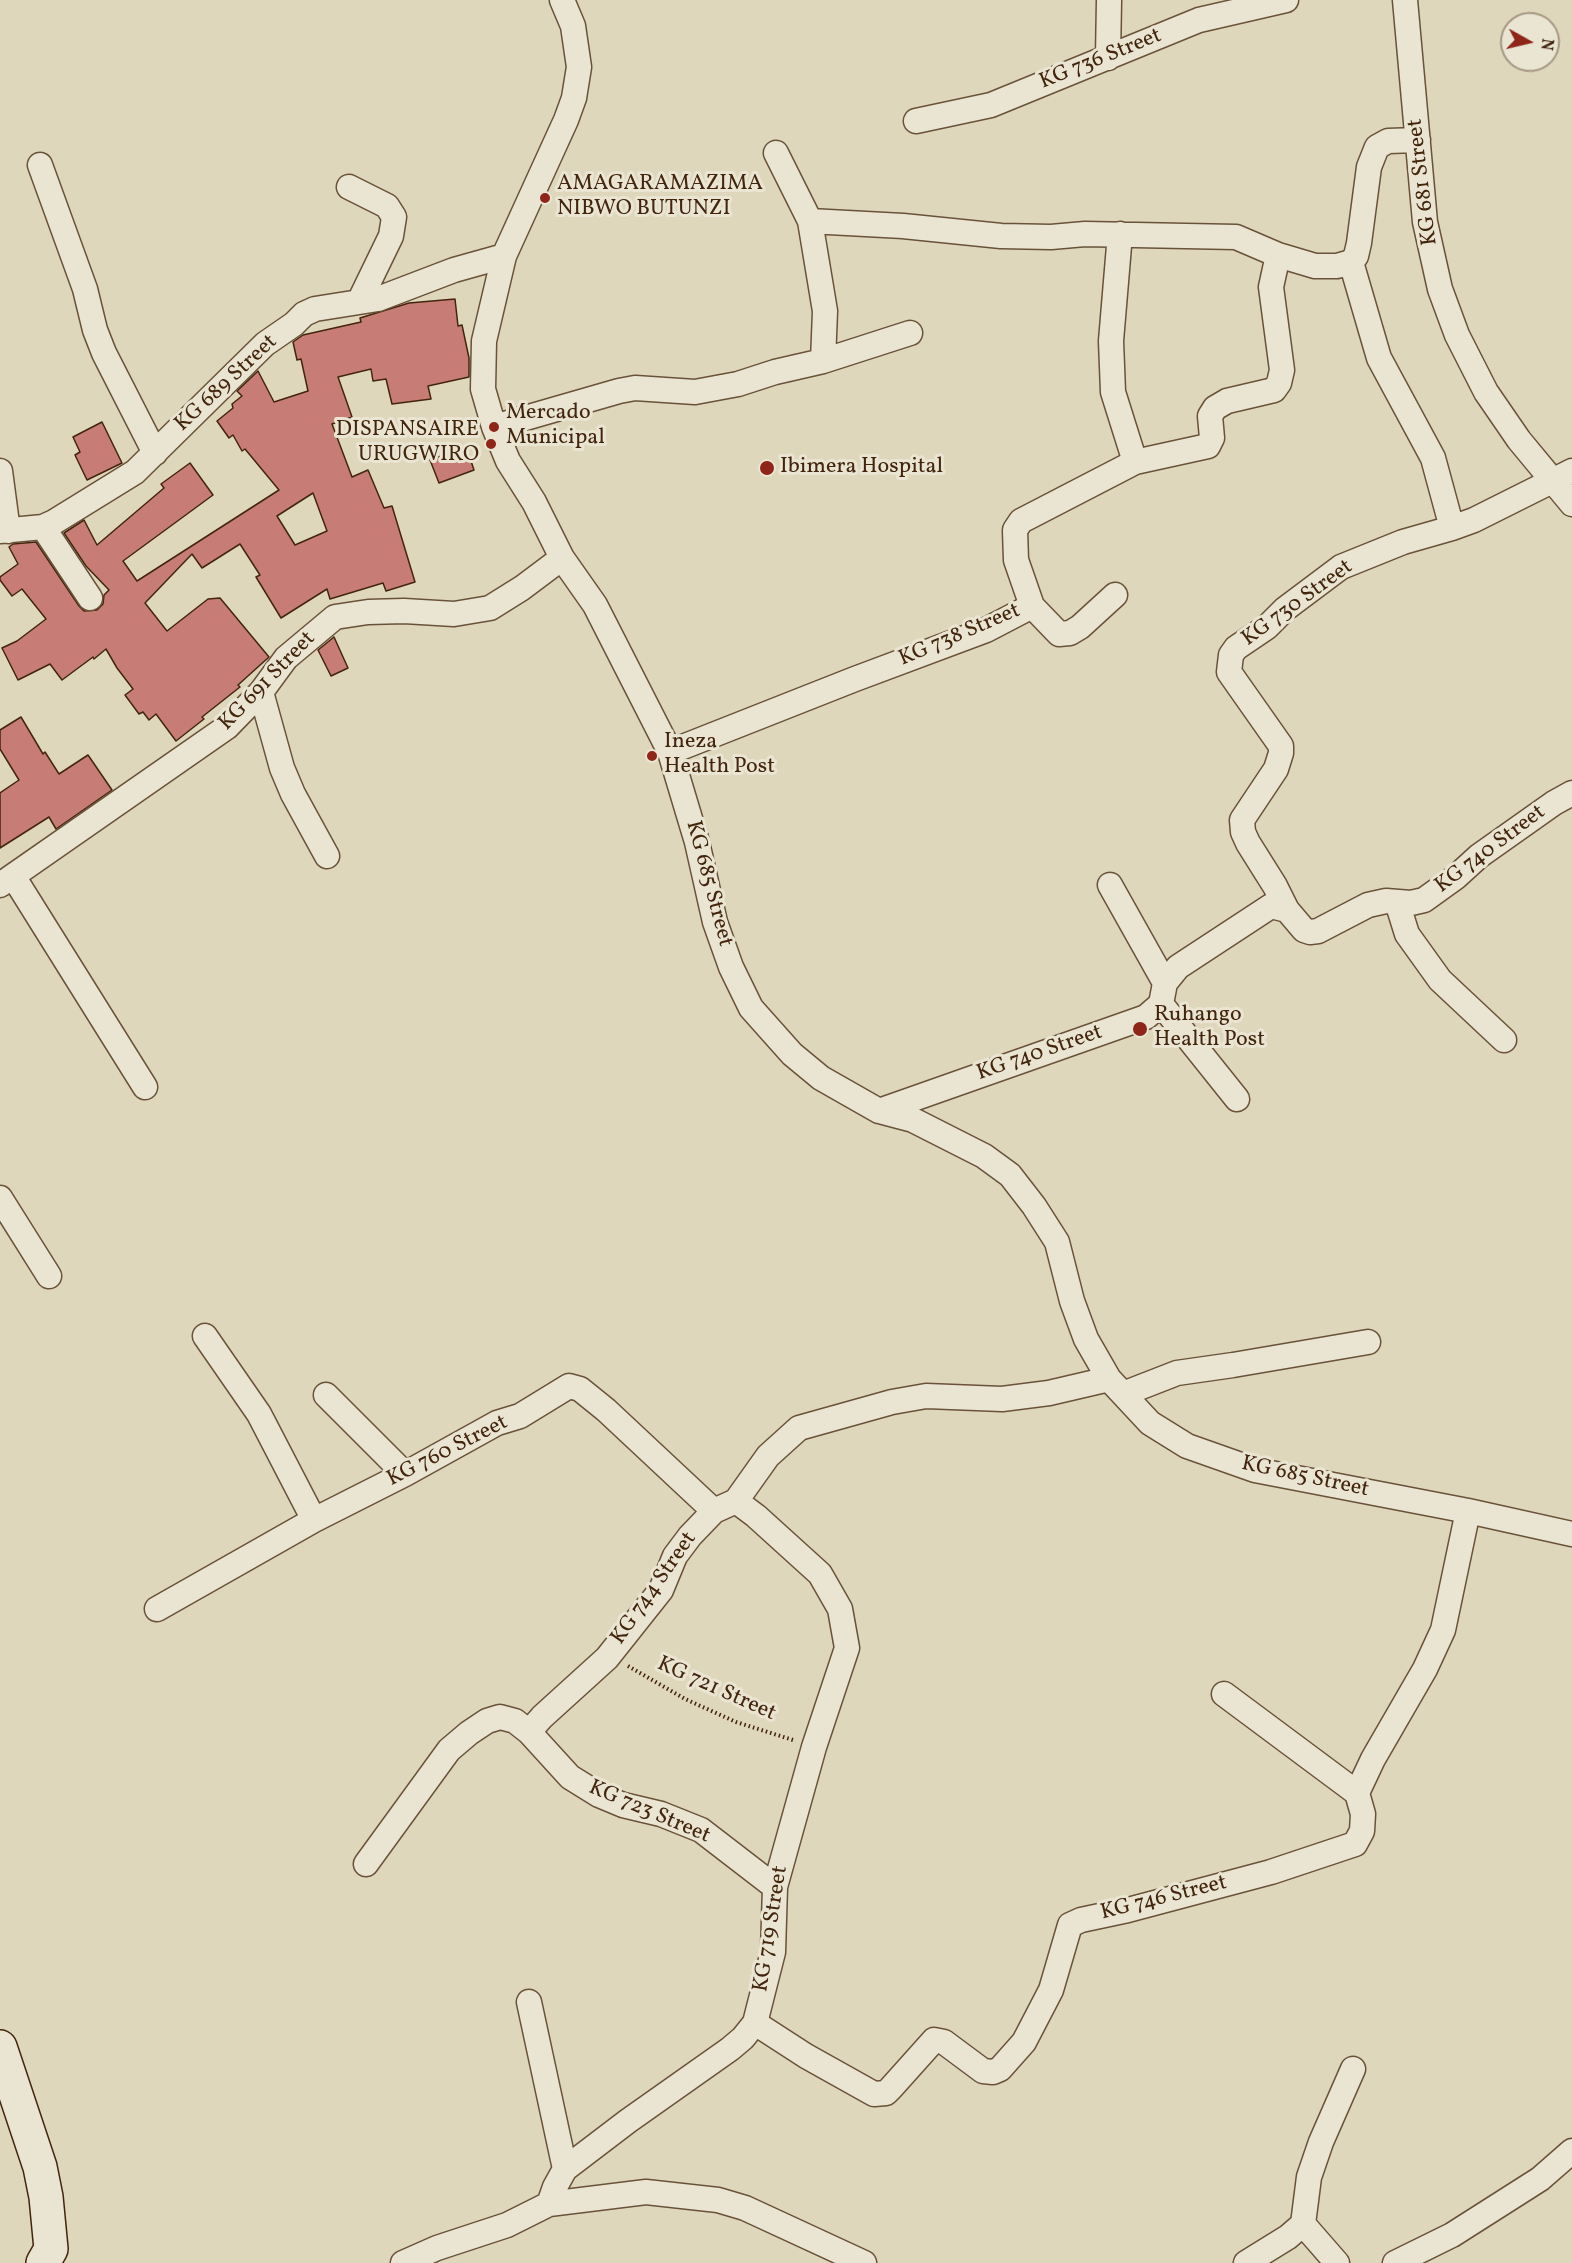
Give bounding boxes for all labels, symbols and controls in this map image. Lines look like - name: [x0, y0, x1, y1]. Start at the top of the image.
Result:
- north arrow: [1500, 12, 1560, 72]
- street label: KG 736 Street: [1036, 24, 1166, 96]
- text: N: [1534, 37, 1558, 52]
- street label: KG 681 Street: [1403, 117, 1445, 247]
- place label: AMAGARAMAZIMA NIBWO BUTUNZI: [557, 172, 763, 224]
- marker: AMAGARAMAZIMA NIBWO BUTUNZI: [538, 191, 552, 205]
- street label: KG 689 Street: [170, 330, 284, 438]
- place label: Mercado Municipal: [506, 401, 605, 452]
- place label: DISPANSAIRE URUGWIRO: [336, 418, 479, 470]
- marker: Mercado Municipal: [487, 420, 501, 434]
- marker: DISPANSAIRE URUGWIRO: [484, 437, 498, 451]
- place label: Ibimera Hospital: [780, 455, 943, 481]
- marker: Ibimera Hospital: [758, 459, 776, 477]
- street label: KG 730 Street: [1237, 555, 1359, 653]
- street label: KG 738 Street: [895, 599, 1025, 673]
- street label: KG 691 Street: [214, 627, 322, 737]
- place label: Ineza Health Post: [664, 730, 775, 782]
- marker: Ineza Health Post: [645, 749, 659, 763]
- street label: KG 740 Street: [1431, 800, 1551, 900]
- street label: KG 685 Street: [678, 818, 738, 950]
- place label: Ruhango Health Post: [1154, 1003, 1265, 1054]
- street label: KG 740 Street: [974, 1020, 1106, 1088]
- marker: Ruhango Health Post: [1131, 1020, 1149, 1038]
- street label: KG 760 Street: [383, 1410, 513, 1494]
- street label: KG 685 Street: [1239, 1452, 1371, 1504]
- street label: KG 744 Street: [606, 1528, 704, 1650]
- street label: KG 721 Street: [652, 1652, 780, 1728]
- street label: KG 723 Street: [584, 1776, 714, 1850]
- street label: KG 719 Street: [749, 1864, 795, 1994]
- street label: KG 746 Street: [1098, 1871, 1230, 1927]

